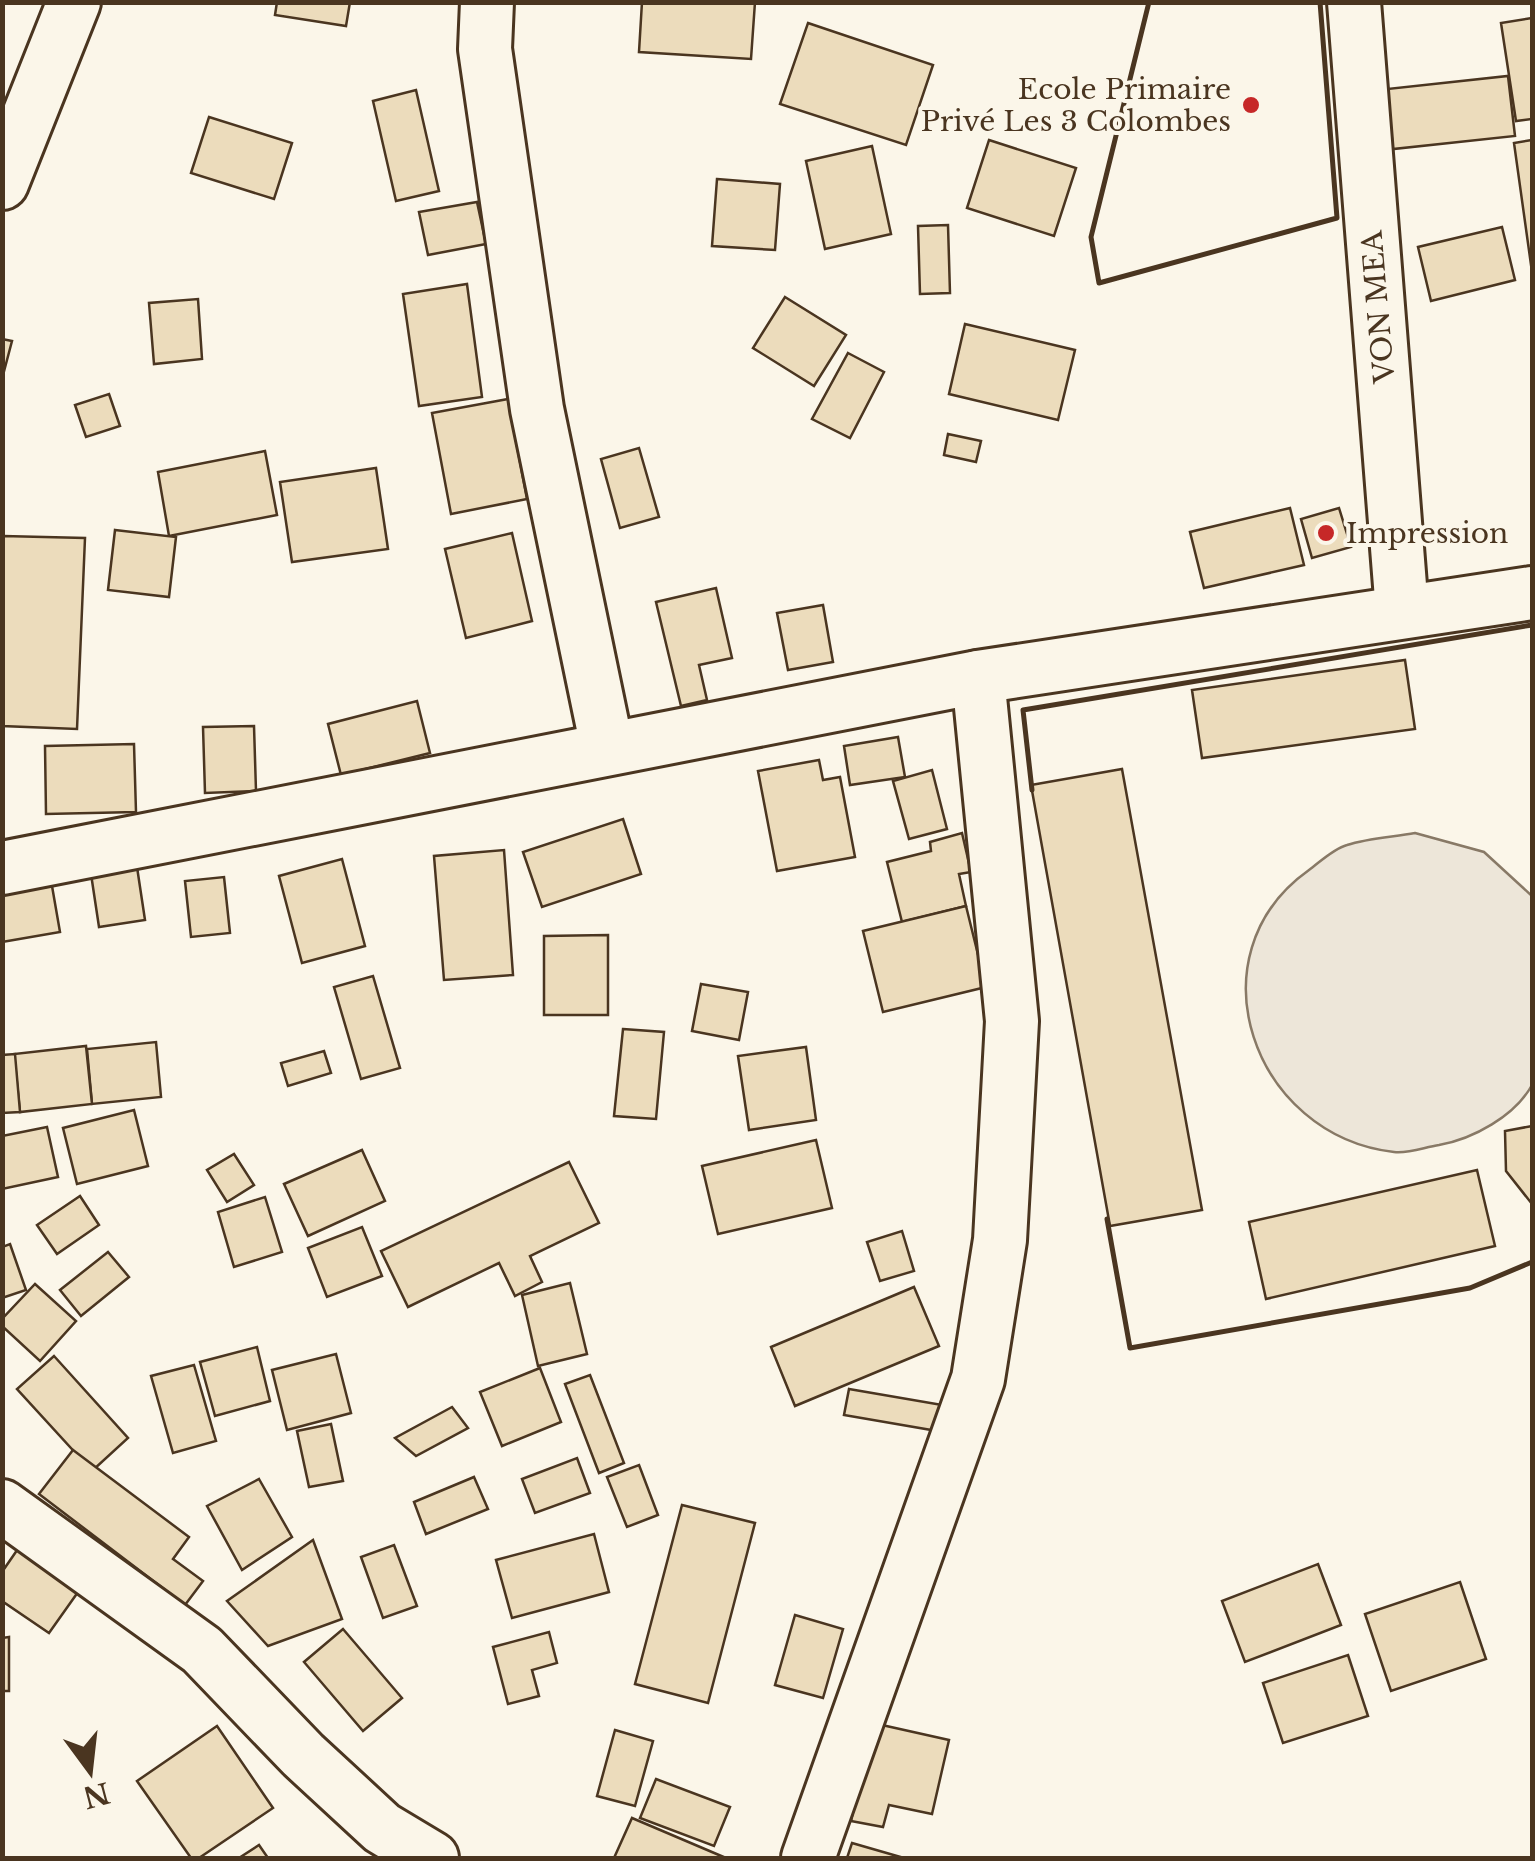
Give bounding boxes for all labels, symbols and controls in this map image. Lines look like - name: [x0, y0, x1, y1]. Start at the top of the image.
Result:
- place label: Ecole Primaire Privé Les 3 Colombes: [921, 72, 1231, 139]
- marker: Ecole Primaire Privé Les 3 Colombes: [1240, 94, 1262, 116]
- street label: VON MEA: [1354, 229, 1403, 386]
- place label: Impression: [1346, 516, 1508, 551]
- marker: Impression: [1315, 522, 1337, 544]
- north arrow: [40, 1721, 140, 1821]
- text: N: [79, 1774, 114, 1815]

